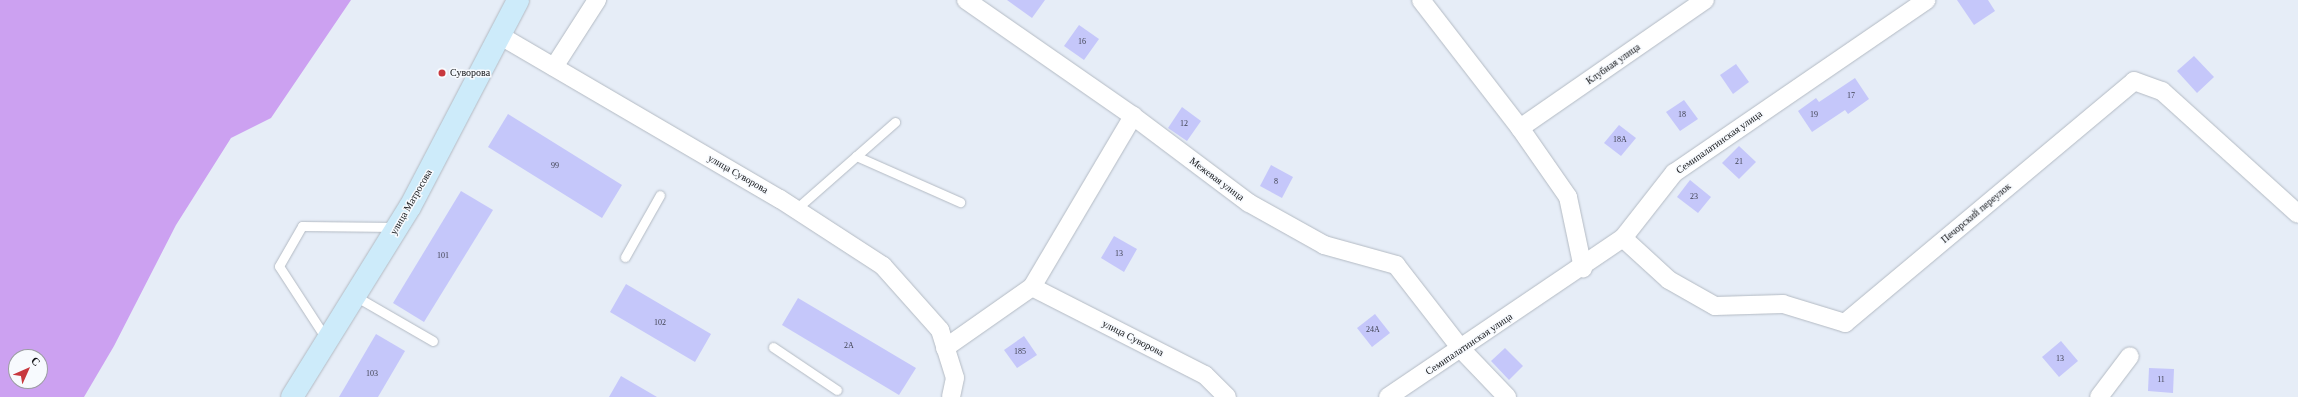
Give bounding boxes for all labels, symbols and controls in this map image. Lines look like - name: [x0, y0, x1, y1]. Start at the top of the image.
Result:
- house number: 16: [1078, 37, 1086, 47]
- street label: Клубная улица: [1584, 41, 1642, 87]
- place label: Суворова: [450, 67, 490, 79]
- marker: Суворова: [437, 68, 447, 78]
- house number: 17: [1847, 91, 1855, 101]
- street label: Семипалатинская улица: [1674, 108, 1764, 176]
- house number: 18: [1678, 110, 1686, 120]
- house number: 19: [1810, 110, 1818, 120]
- house number: 12: [1180, 119, 1188, 129]
- house number: 18А: [1613, 135, 1627, 145]
- street label: улица Суворова: [706, 152, 770, 196]
- street label: Межевая улица: [1187, 155, 1247, 203]
- house number: 21: [1735, 157, 1743, 167]
- house number: 99: [551, 161, 559, 171]
- street label: улица Матросова: [387, 167, 435, 237]
- house number: 8: [1274, 177, 1278, 187]
- street label: Печорский переулок: [1939, 180, 2013, 246]
- house number: 23: [1690, 192, 1698, 202]
- house number: 13: [1115, 249, 1123, 259]
- house number: 101: [437, 251, 449, 261]
- street label: Семипалатинская улица: [1423, 310, 1515, 378]
- street label: улица Суворова: [1100, 317, 1166, 359]
- house number: 102: [654, 318, 666, 328]
- house number: 24А: [1366, 325, 1380, 335]
- house number: 2А: [844, 341, 854, 351]
- house number: 185: [1014, 347, 1026, 357]
- north arrow: [8, 349, 48, 389]
- text: С: [29, 354, 43, 368]
- house number: 13: [2056, 354, 2064, 364]
- house number: 103: [366, 369, 378, 379]
- house number: 11: [2157, 375, 2165, 385]

